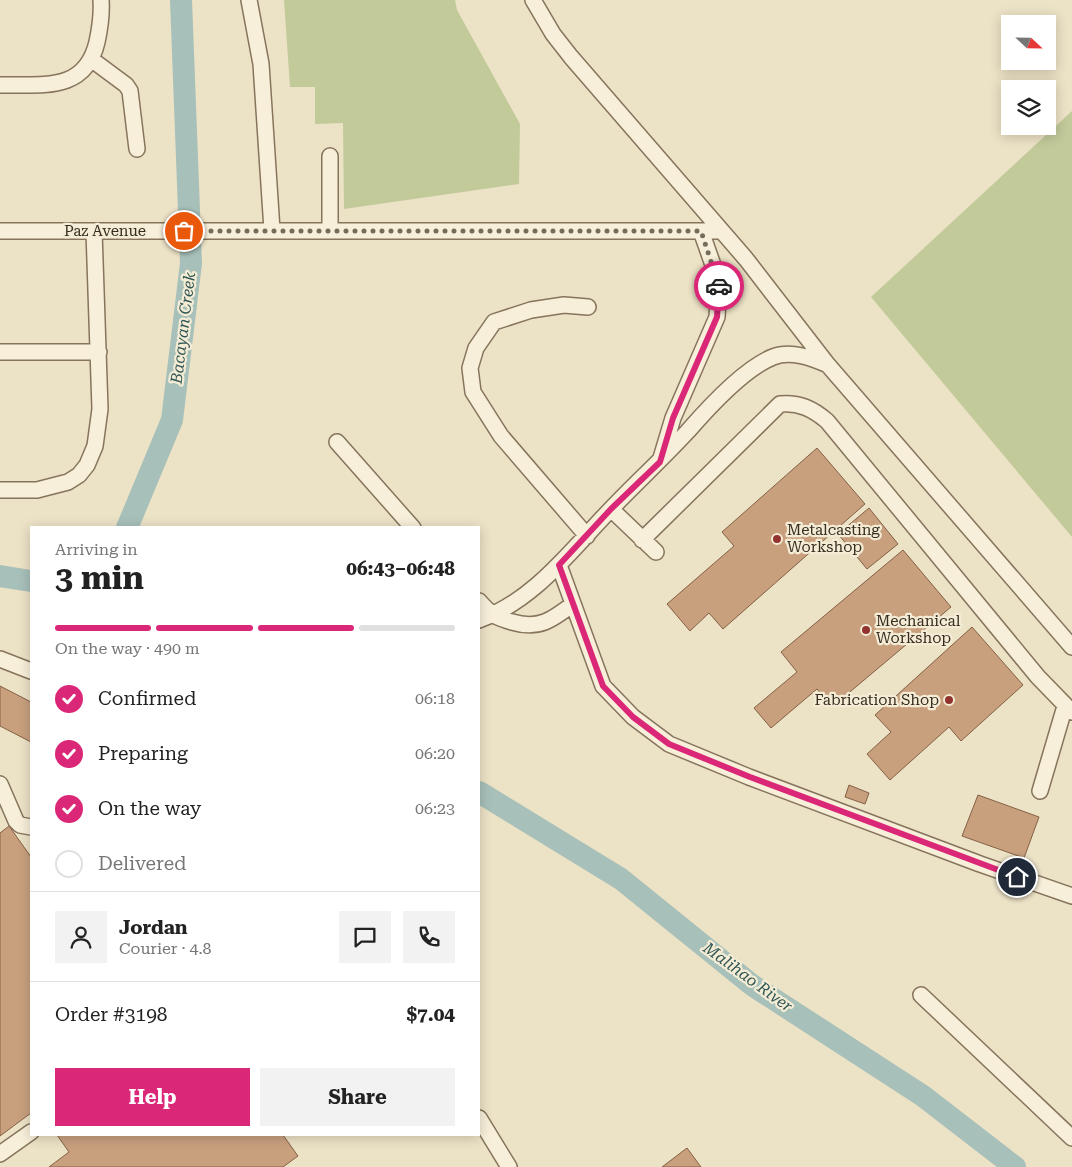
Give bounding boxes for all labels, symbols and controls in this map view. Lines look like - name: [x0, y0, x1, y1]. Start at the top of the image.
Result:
- north arrow: [1001, 15, 1056, 70]
- map controls: [1001, 15, 1056, 135]
- button: layers: [1001, 80, 1056, 135]
- pin: [163, 210, 205, 252]
- icon: bag: [170, 217, 198, 245]
- street label: Paz Avenue: [64, 222, 146, 240]
- courier: [694, 261, 744, 311]
- water label: Bacayan Creek: [167, 271, 199, 386]
- icon: car: [705, 272, 733, 300]
- place label: Metalcasting Workshop: [787, 521, 880, 556]
- marker: Metalcasting Workshop: [771, 533, 783, 545]
- text: Arriving in: [55, 540, 138, 559]
- text: 06:43–06:48: [346, 557, 455, 580]
- text: 3 min: [55, 559, 144, 597]
- place label: Mechanical Workshop: [876, 612, 961, 647]
- marker: Mechanical Workshop: [860, 624, 872, 636]
- text: On the way · 490 m: [55, 639, 200, 658]
- icon: check: [55, 685, 83, 713]
- text: Confirmed: [98, 687, 196, 710]
- text: 06:18: [415, 689, 455, 708]
- place label: Fabrication Shop: [815, 691, 939, 709]
- marker: Fabrication Shop: [943, 694, 955, 706]
- icon: check: [55, 740, 83, 768]
- text: Preparing: [98, 742, 188, 765]
- text: 06:20: [415, 744, 455, 763]
- icon: check: [55, 795, 83, 823]
- text: On the way: [98, 797, 201, 820]
- text: 06:23: [415, 799, 455, 818]
- text: Delivered: [98, 852, 186, 875]
- pin: [996, 856, 1038, 898]
- icon: home: [1003, 863, 1031, 891]
- button: person: [55, 911, 107, 963]
- button: chat: [339, 911, 391, 963]
- button: phone: [403, 911, 455, 963]
- text: Jordan: [119, 916, 188, 939]
- water label: Malihao River: [699, 938, 797, 1016]
- text: Courier · 4.8: [119, 939, 212, 958]
- text: Order #3198: [55, 1003, 167, 1026]
- text: $7.04: [406, 1003, 455, 1026]
- button: Help: [55, 1068, 250, 1126]
- button: Share: [260, 1068, 455, 1126]

